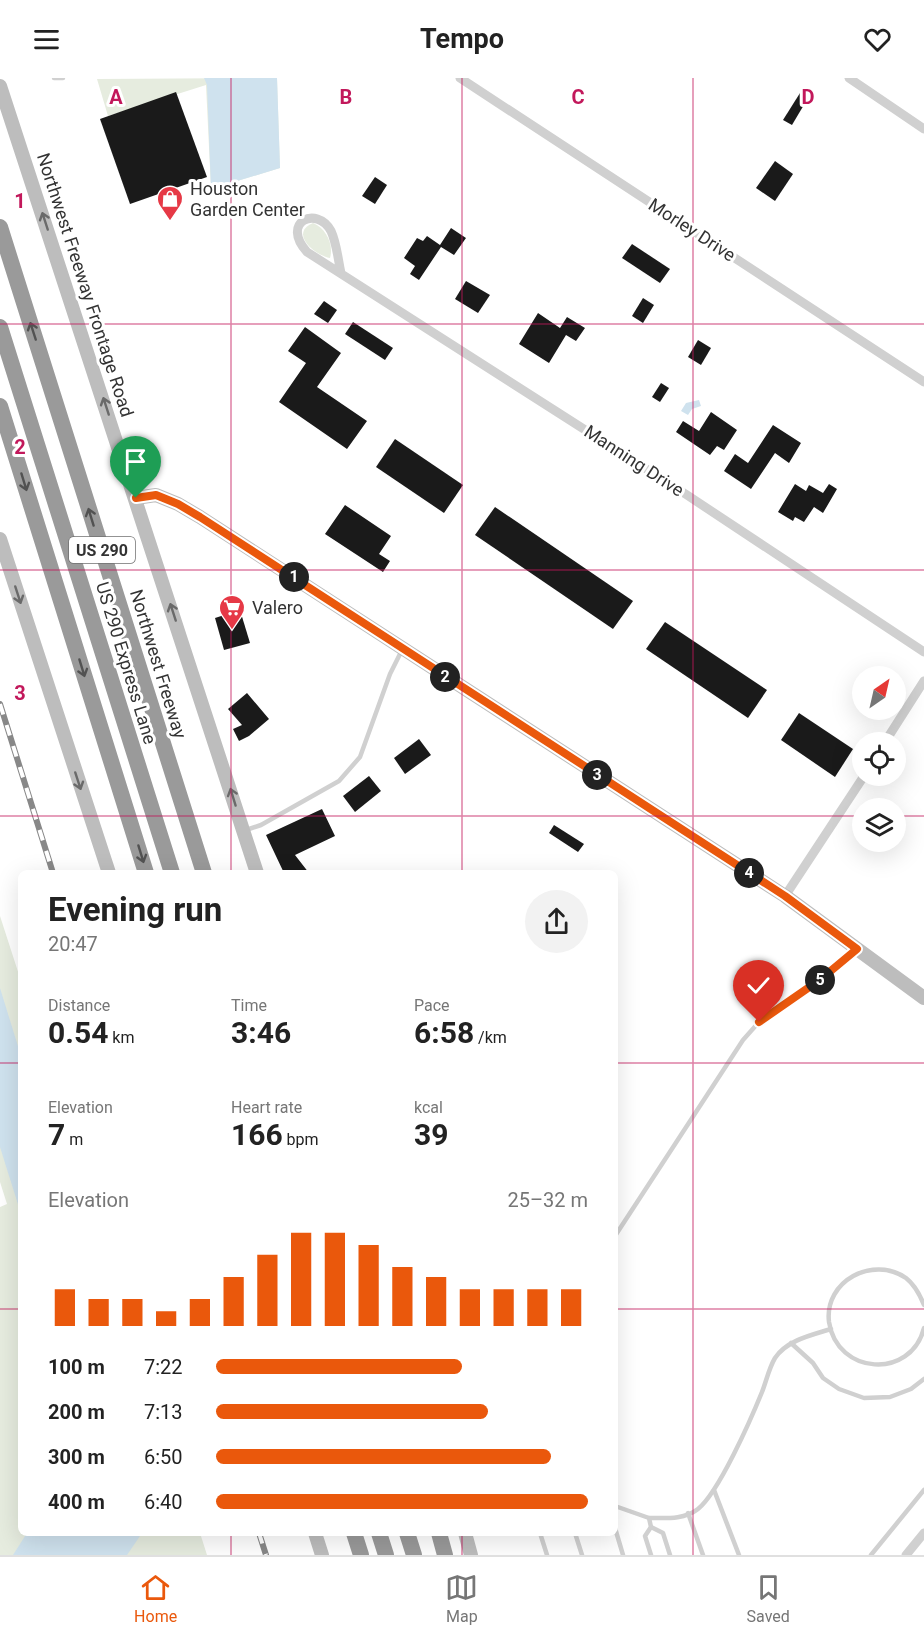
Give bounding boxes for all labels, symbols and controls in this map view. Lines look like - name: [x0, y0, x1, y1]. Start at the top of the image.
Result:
- icon: menu: [30, 23, 63, 56]
- text: Tempo: [420, 23, 504, 55]
- icon: heart: [861, 23, 894, 56]
- text: A: [109, 85, 123, 109]
- text: B: [340, 85, 352, 109]
- text: C: [571, 85, 585, 109]
- text: D: [802, 85, 815, 109]
- street label: Northwest Freeway Frontage Road: [33, 150, 138, 419]
- place label: Houston Garden Center: [190, 178, 305, 220]
- shop icon: Houston Garden Center: [155, 184, 185, 222]
- text: 1: [14, 189, 26, 213]
- street label: Morley Drive: [645, 194, 740, 265]
- one-way arrow: [38, 212, 49, 231]
- one-way arrow: [27, 322, 38, 341]
- one-way arrow: [99, 398, 110, 416]
- street label: Manning Drive: [580, 421, 688, 501]
- text: 2: [14, 435, 26, 459]
- pin: [110, 436, 161, 498]
- icon: arrive: [119, 445, 152, 478]
- one-way arrow: [19, 472, 30, 491]
- one-way arrow: [85, 508, 96, 527]
- road number: US 290: [69, 537, 135, 563]
- pin: 1: [279, 562, 309, 592]
- text: 1: [289, 567, 299, 586]
- street label: US 290 Express Lane: [92, 579, 161, 746]
- one-way arrow: [13, 585, 24, 604]
- street label: Northwest Freeway: [126, 587, 191, 741]
- supermarket icon: Valero: [217, 593, 247, 631]
- place label: Valero: [252, 597, 303, 618]
- one-way arrow: [167, 603, 178, 622]
- one-way arrow: [77, 658, 88, 677]
- pin: 2: [430, 662, 460, 692]
- north arrow: [852, 666, 906, 720]
- map controls: [852, 666, 906, 852]
- text: 2: [440, 667, 450, 686]
- text: 3: [14, 681, 26, 705]
- button: locate: [852, 732, 906, 786]
- pin: 3: [582, 760, 612, 790]
- text: 3: [592, 765, 602, 784]
- one-way arrow: [74, 771, 85, 789]
- one-way arrow: [227, 788, 238, 807]
- button: layers: [852, 798, 906, 852]
- one-way arrow: [136, 844, 147, 863]
- pin: 4: [734, 858, 764, 888]
- text: 4: [744, 863, 754, 882]
- text: Evening run: [48, 890, 222, 929]
- button: share: [525, 890, 588, 953]
- text: 20:47: [48, 932, 98, 956]
- pin: [733, 960, 784, 1022]
- pin: 5: [805, 965, 835, 995]
- icon: check: [742, 969, 775, 1002]
- text: 5: [815, 970, 825, 989]
- text: Distance: [48, 996, 110, 1015]
- text: Time: [231, 996, 267, 1015]
- text: Pace: [414, 996, 450, 1015]
- text: 0.54: [48, 1015, 108, 1050]
- text: 3:46: [231, 1015, 291, 1050]
- text: 6:58: [414, 1015, 474, 1050]
- text: km: [108, 1028, 134, 1047]
- text: /km: [474, 1028, 507, 1047]
- text: Elevation: [48, 1098, 113, 1117]
- text: Heart rate: [231, 1098, 302, 1117]
- text: kcal: [414, 1098, 443, 1117]
- text: 7: [48, 1117, 65, 1152]
- text: 166: [231, 1117, 283, 1152]
- text: 39: [414, 1117, 448, 1152]
- text: m: [65, 1130, 83, 1149]
- text: bpm: [283, 1130, 319, 1149]
- text: Elevation: [48, 1188, 129, 1212]
- text: 25–32 m: [507, 1188, 588, 1212]
- text: 100 m: [48, 1355, 105, 1379]
- text: 7:22: [144, 1355, 183, 1379]
- text: 200 m: [48, 1400, 105, 1424]
- text: 7:13: [144, 1400, 183, 1424]
- text: 300 m: [48, 1445, 105, 1469]
- text: 6:50: [144, 1445, 183, 1469]
- text: 400 m: [48, 1490, 105, 1514]
- text: 6:40: [144, 1490, 183, 1514]
- tab: Home: [134, 1571, 177, 1626]
- tab: Map: [445, 1571, 478, 1626]
- tab: Saved: [747, 1571, 790, 1626]

